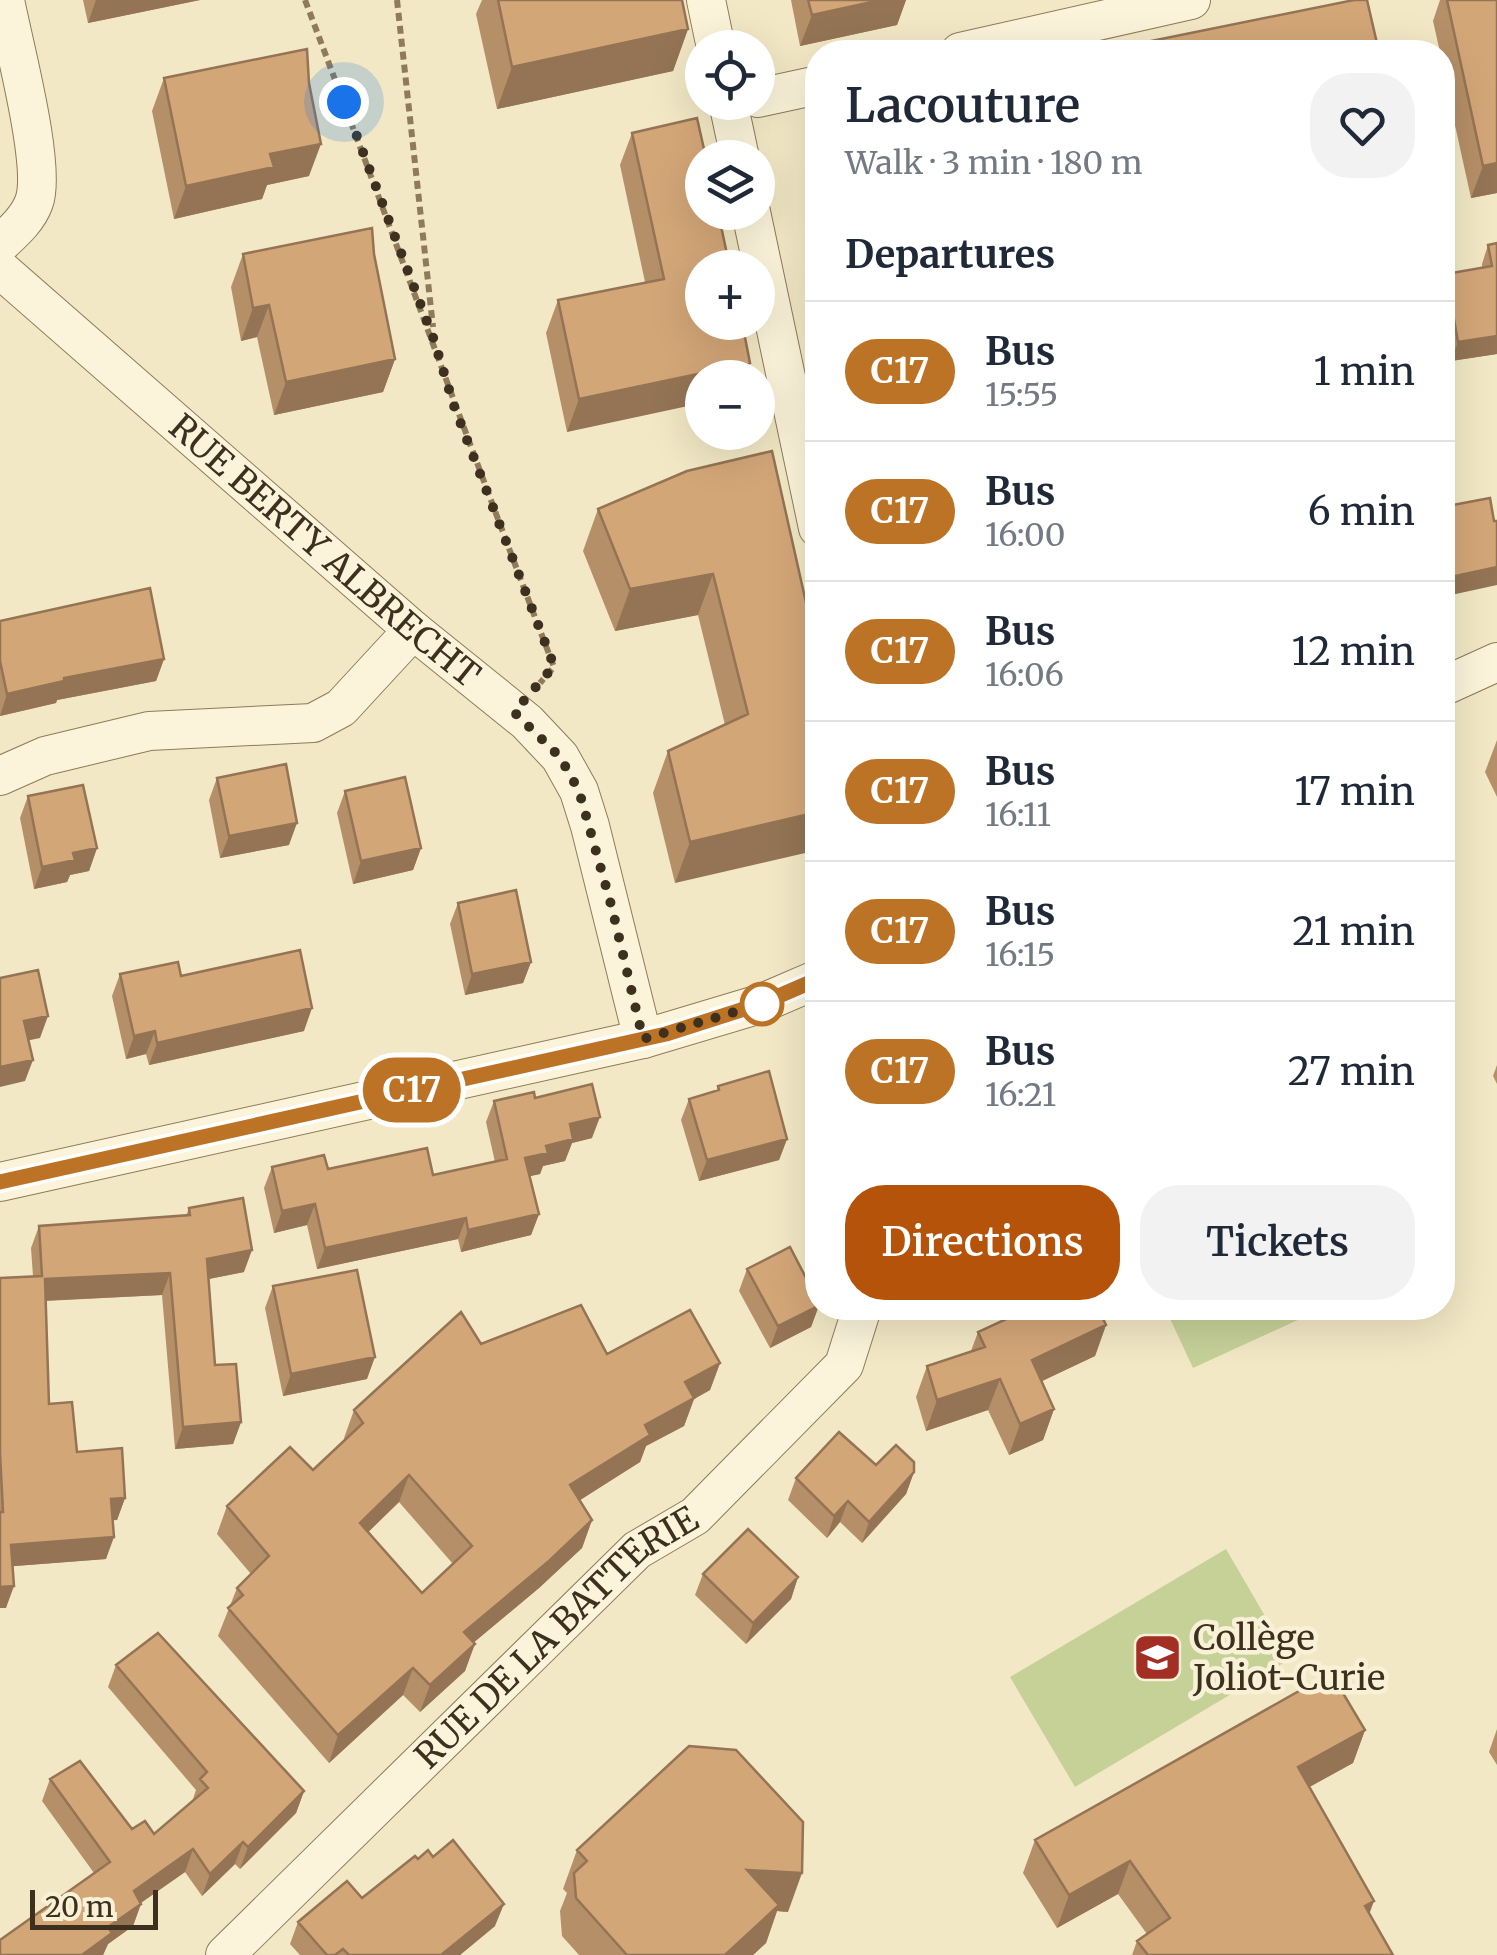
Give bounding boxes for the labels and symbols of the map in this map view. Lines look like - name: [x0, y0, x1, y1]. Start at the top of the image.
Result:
- your location: [319, 77, 369, 127]
- street label: RUE BERTY ALBRECHT: [160, 405, 489, 697]
- unlabelled marker: [741, 983, 783, 1025]
- line badge: C17: [354, 1058, 470, 1122]
- street label: RUE DE LA BATTERIE: [406, 1497, 706, 1778]
- place label: Collège Joliot-Curie: [1192, 1616, 1385, 1700]
- school or university icon: Collège Joliot-Curie: [1132, 1632, 1184, 1684]
- scale bar: [30, 1885, 158, 1930]

